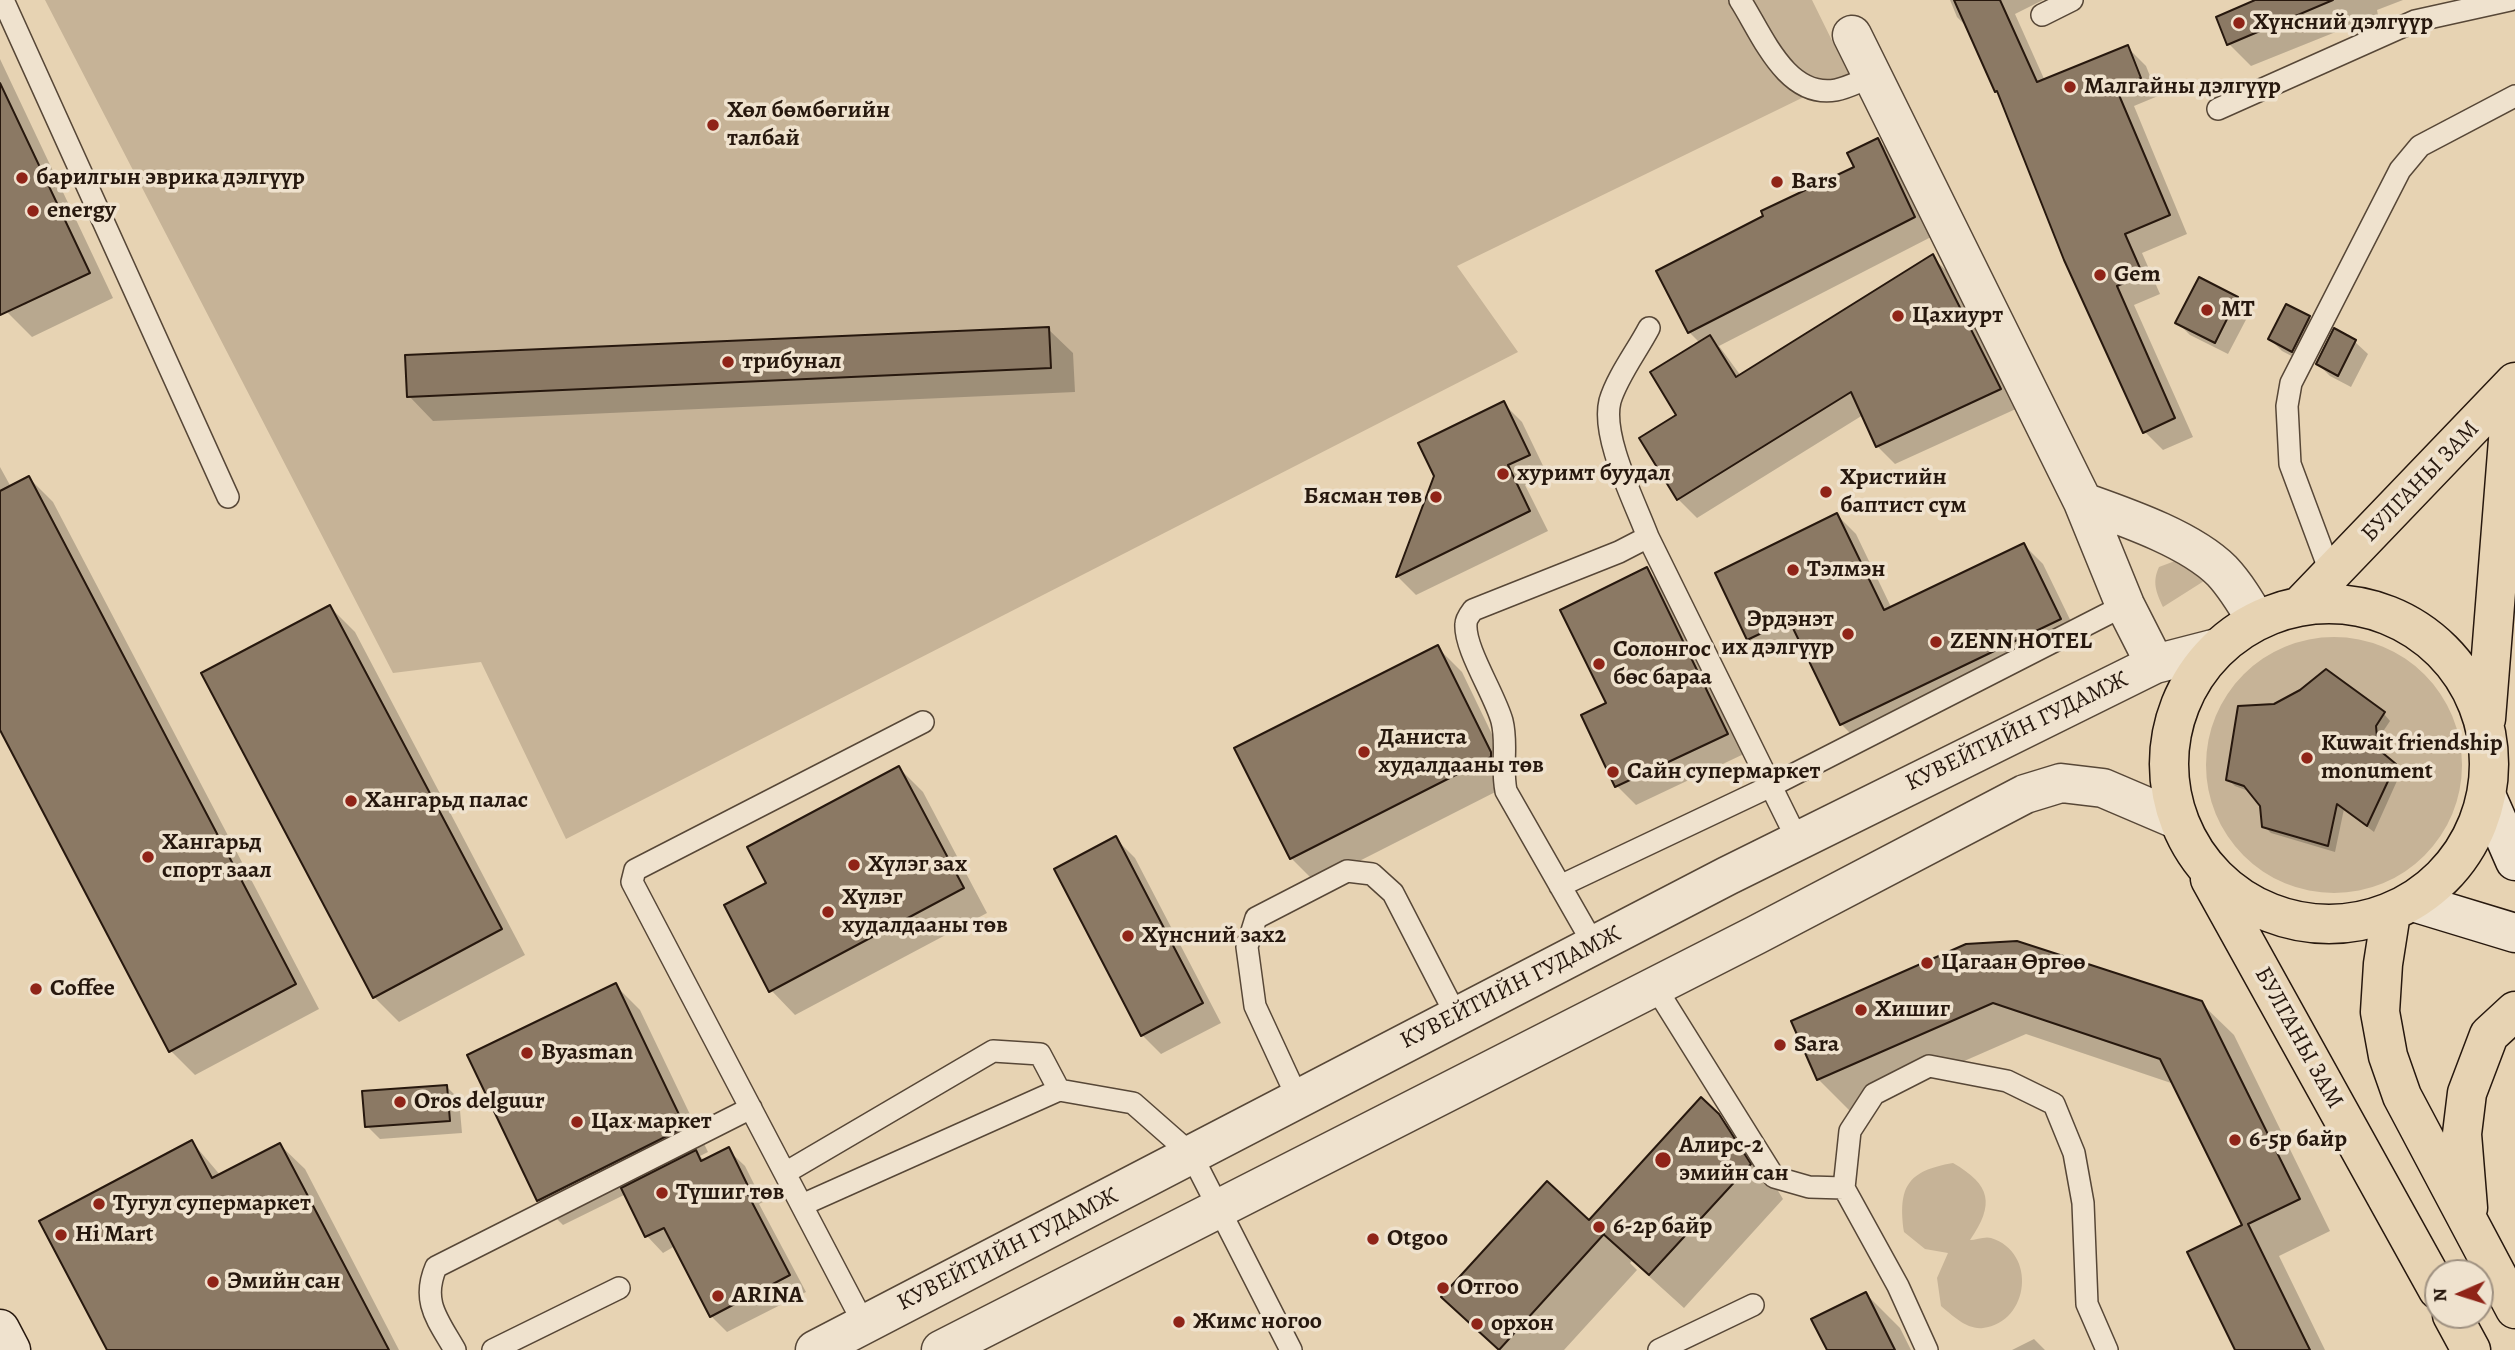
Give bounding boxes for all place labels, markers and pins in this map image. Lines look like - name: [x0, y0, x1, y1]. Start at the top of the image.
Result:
- place label: Хүнсний дэлгүүр: [2253, 9, 2433, 37]
- marker: Хүнсний дэлгүүр: [2231, 15, 2247, 31]
- place label: Малгайны дэлгүүр: [2084, 73, 2281, 101]
- marker: Малгайны дэлгүүр: [2062, 79, 2078, 95]
- place label: Хөл бөмбөгийн талбай: [727, 97, 890, 153]
- marker: Хөл бөмбөгийн талбай: [705, 117, 721, 133]
- place label: барилгын эврика дэлгүүр: [36, 164, 305, 192]
- place label: Bars: [1791, 168, 1837, 196]
- marker: барилгын эврика дэлгүүр: [14, 170, 30, 186]
- marker: Bars: [1769, 174, 1785, 190]
- place label: energy: [47, 197, 116, 225]
- marker: energy: [25, 203, 41, 219]
- place label: Gem: [2114, 261, 2161, 289]
- marker: Gem: [2092, 267, 2108, 283]
- place label: MT: [2221, 296, 2255, 324]
- place label: Цахиурт: [1912, 302, 2003, 330]
- marker: MT: [2199, 302, 2215, 318]
- marker: Цахиурт: [1890, 308, 1906, 324]
- place label: трибунал: [742, 348, 842, 376]
- marker: трибунал: [720, 354, 736, 370]
- place label: хуримт буудал: [1517, 460, 1671, 488]
- place label: Христийн баптист сүм: [1840, 464, 1966, 520]
- marker: хуримт буудал: [1495, 466, 1511, 482]
- place label: Бясман төв: [1303, 483, 1422, 511]
- marker: Христийн баптист сүм: [1818, 484, 1834, 500]
- marker: Бясман төв: [1428, 489, 1444, 505]
- place label: Тэлмэн: [1807, 556, 1885, 584]
- marker: Тэлмэн: [1785, 562, 1801, 578]
- place label: Эрдэнэт их дэлгүүр: [1721, 606, 1834, 662]
- marker: Эрдэнэт их дэлгүүр: [1840, 626, 1856, 642]
- place label: ZENN HOTEL: [1950, 628, 2092, 656]
- marker: ZENN HOTEL: [1928, 634, 1944, 650]
- place label: Солонгос бөс бараа: [1613, 636, 1712, 692]
- marker: Солонгос бөс бараа: [1591, 656, 1607, 672]
- place label: Даниста худалдааны төв: [1378, 724, 1544, 780]
- place label: Kuwait friendship monument: [2321, 730, 2503, 786]
- marker: Даниста худалдааны төв: [1356, 744, 1372, 760]
- marker: Kuwait friendship monument: [2299, 750, 2315, 766]
- place label: Сайн супермаркет: [1627, 758, 1820, 786]
- marker: Сайн супермаркет: [1605, 764, 1621, 780]
- place label: Хангарьд палас: [365, 787, 528, 815]
- marker: Хангарьд палас: [343, 793, 359, 809]
- place label: Хангарьд спорт заал: [162, 829, 272, 885]
- marker: Хангарьд спорт заал: [140, 849, 156, 865]
- place label: Хүлэг зах: [868, 851, 967, 879]
- marker: Хүлэг зах: [846, 857, 862, 873]
- place label: Хүлэг худалдааны төв: [842, 884, 1008, 940]
- marker: Хүлэг худалдааны төв: [820, 904, 836, 920]
- place label: Хүнсний зах2: [1142, 922, 1286, 950]
- marker: Хүнсний зах2: [1120, 928, 1136, 944]
- place label: Цагаан Өргөө: [1941, 949, 2086, 977]
- marker: Цагаан Өргөө: [1919, 955, 1935, 971]
- place label: Coffee: [50, 975, 115, 1003]
- marker: Coffee: [28, 981, 44, 997]
- place label: Хишиг: [1875, 996, 1950, 1024]
- marker: Хишиг: [1853, 1002, 1869, 1018]
- place label: Sara: [1794, 1031, 1839, 1059]
- marker: Sara: [1772, 1037, 1788, 1053]
- place label: Byasman: [541, 1039, 633, 1067]
- marker: Byasman: [519, 1045, 535, 1061]
- place label: Oros delguur: [414, 1088, 545, 1116]
- marker: Oros delguur: [392, 1094, 408, 1110]
- place label: Цах маркет: [591, 1108, 712, 1136]
- marker: Цах маркет: [569, 1114, 585, 1130]
- place label: 6-5р байр: [2249, 1126, 2347, 1154]
- place label: Aлирс-2 эмийн сан: [1679, 1132, 1789, 1188]
- marker: 6-5р байр: [2227, 1132, 2243, 1148]
- marker: Aлирс-2 эмийн сан: [1653, 1150, 1673, 1170]
- place label: Түшиг төв: [676, 1179, 784, 1207]
- marker: Түшиг төв: [654, 1185, 670, 1201]
- place label: Тугул супермаркет: [113, 1190, 311, 1218]
- marker: Тугул супермаркет: [91, 1196, 107, 1212]
- place label: 6-2р байр: [1613, 1213, 1712, 1241]
- marker: 6-2р байр: [1591, 1219, 1607, 1235]
- place label: Hi Mart: [75, 1221, 153, 1249]
- place label: Otgoo: [1387, 1225, 1448, 1253]
- marker: Hi Mart: [53, 1227, 69, 1243]
- marker: Otgoo: [1365, 1231, 1381, 1247]
- place label: Эмийн сан: [227, 1268, 340, 1296]
- marker: Эмийн сан: [205, 1274, 221, 1290]
- place label: Отгоо: [1457, 1274, 1519, 1302]
- marker: Отгоо: [1435, 1280, 1451, 1296]
- place label: ARINA: [732, 1282, 803, 1310]
- marker: ARINA: [710, 1288, 726, 1304]
- place label: Жимс ногоо: [1193, 1308, 1322, 1336]
- place label: орхон: [1491, 1310, 1554, 1338]
- marker: Жимс ногоо: [1171, 1314, 1187, 1330]
- marker: орхон: [1469, 1316, 1485, 1332]

